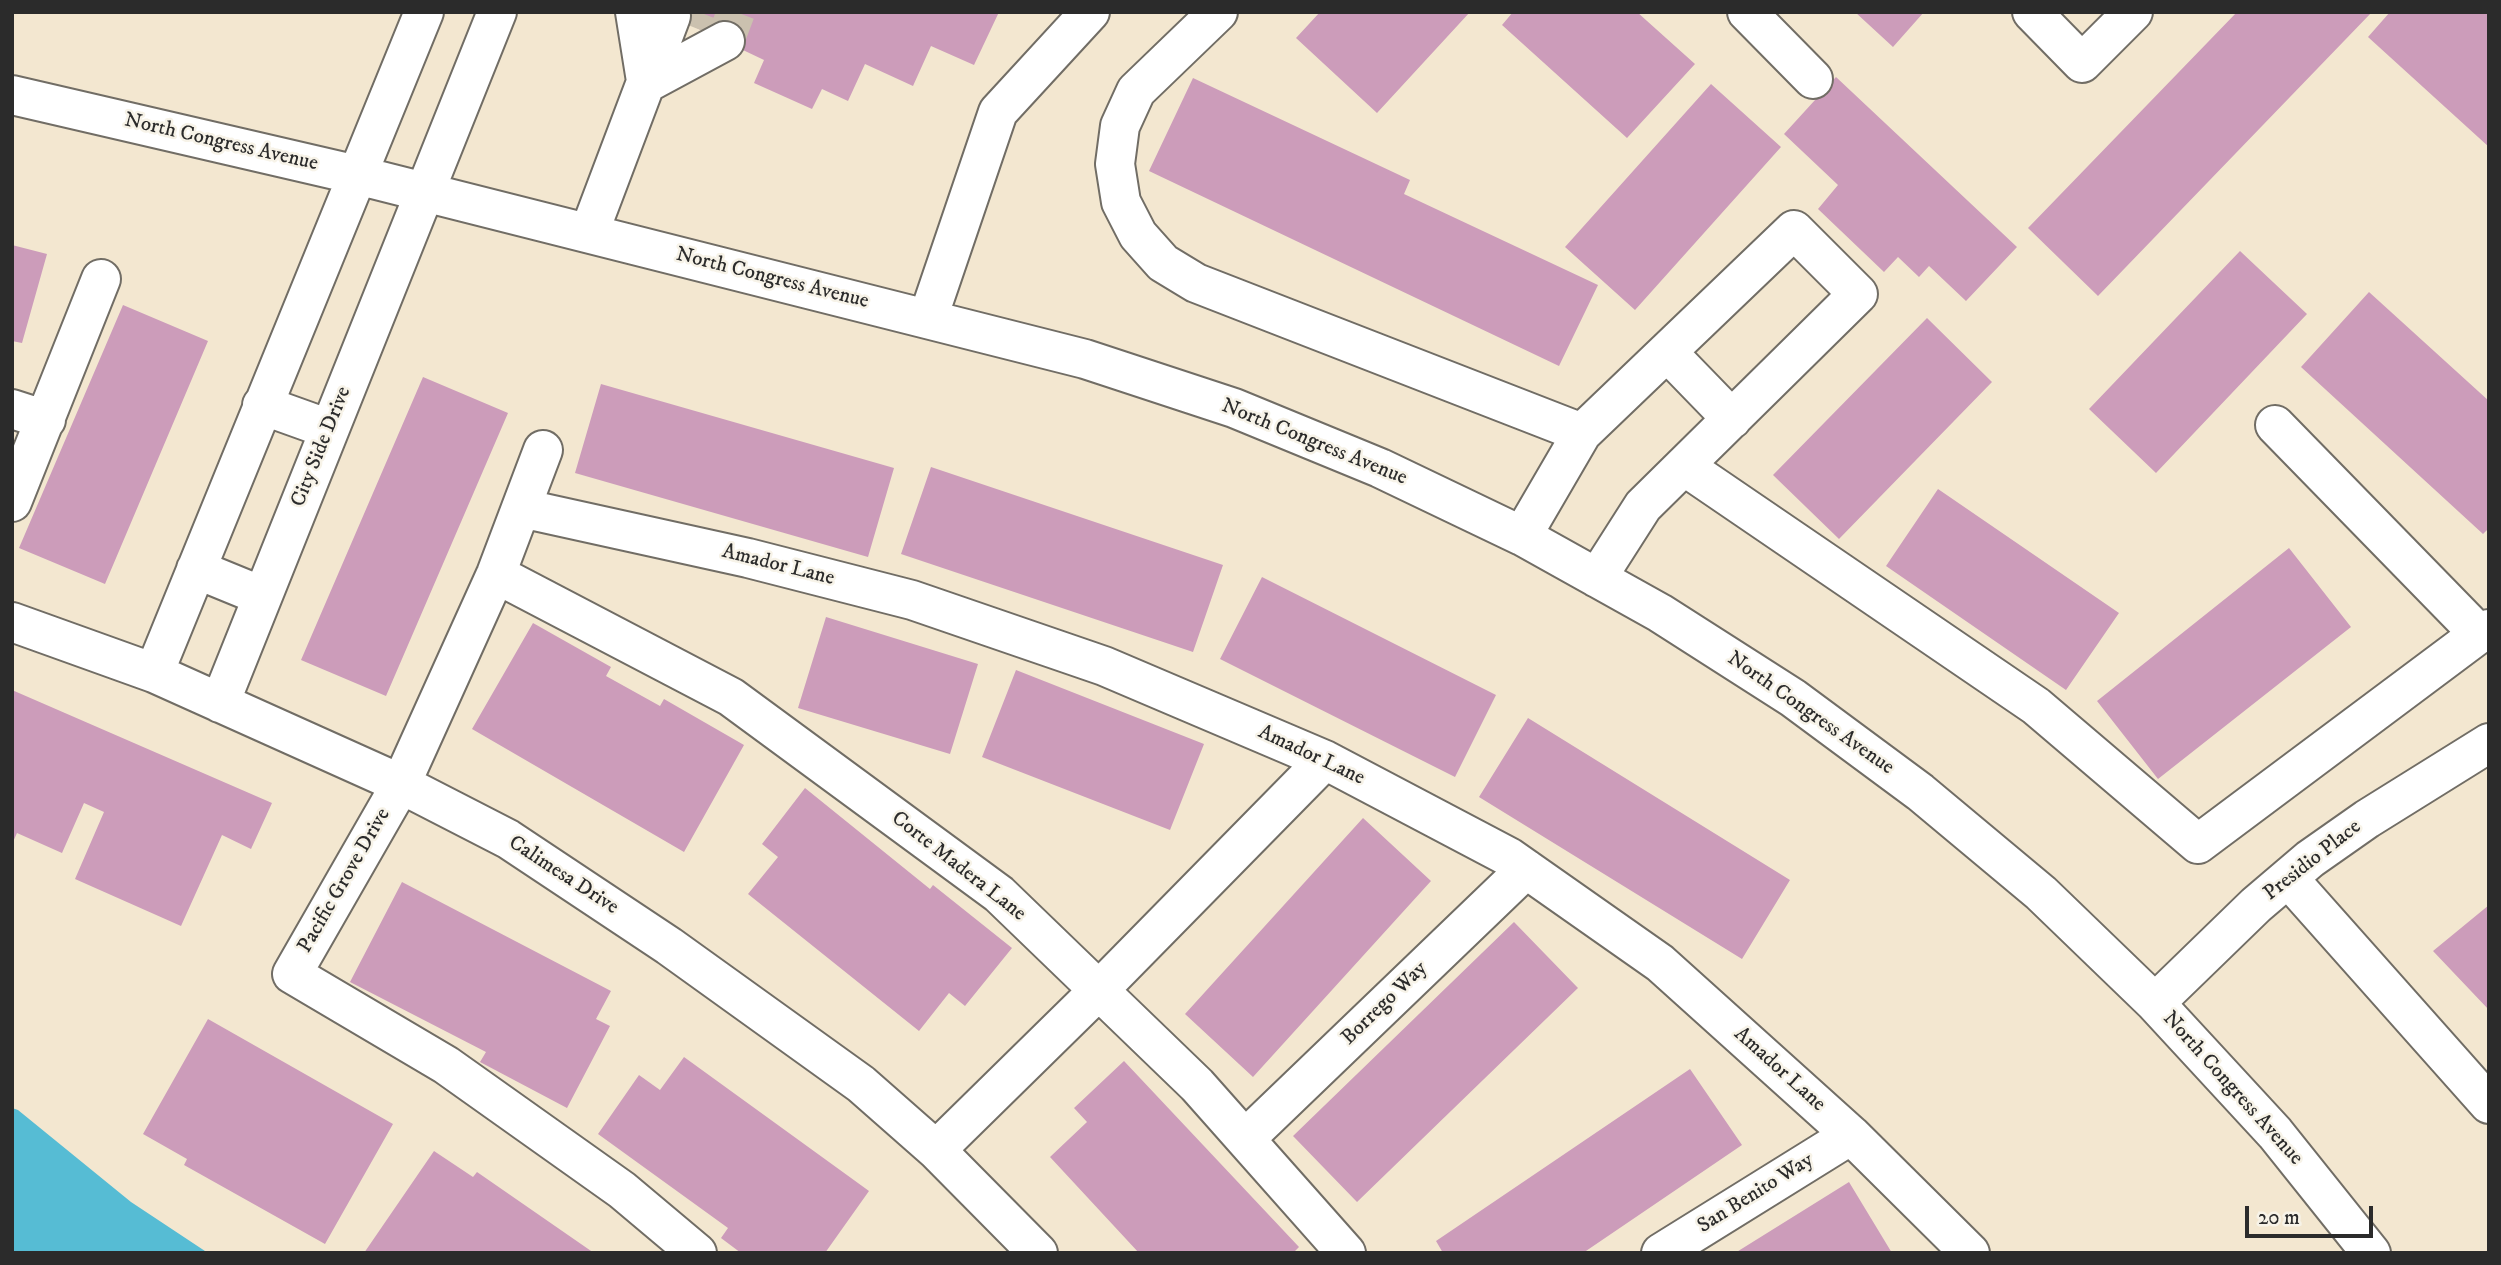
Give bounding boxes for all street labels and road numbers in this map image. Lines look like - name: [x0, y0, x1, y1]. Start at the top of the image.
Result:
- street label: North Congress Avenue: [122, 108, 320, 178]
- street label: North Congress Avenue: [673, 243, 871, 315]
- street label: City Side Drive: [286, 383, 358, 511]
- street label: North Congress Avenue: [1218, 394, 1410, 492]
- street label: Amador Lane: [719, 540, 837, 592]
- street label: North Congress Avenue: [1722, 647, 1898, 781]
- street label: Amador Lane: [1254, 720, 1368, 792]
- street label: Pacific Grove Drive: [293, 804, 397, 958]
- street label: Corte Madera Lane: [886, 807, 1030, 927]
- street label: Presidio Place: [2259, 815, 2367, 907]
- street label: Calimesa Drive: [503, 831, 623, 921]
- street label: Borrego Way: [1337, 957, 1433, 1051]
- street label: North Congress Avenue: [2156, 1007, 2308, 1171]
- street label: Amador Lane: [1728, 1022, 1830, 1118]
- street label: San Benito Way: [1693, 1148, 1819, 1240]

